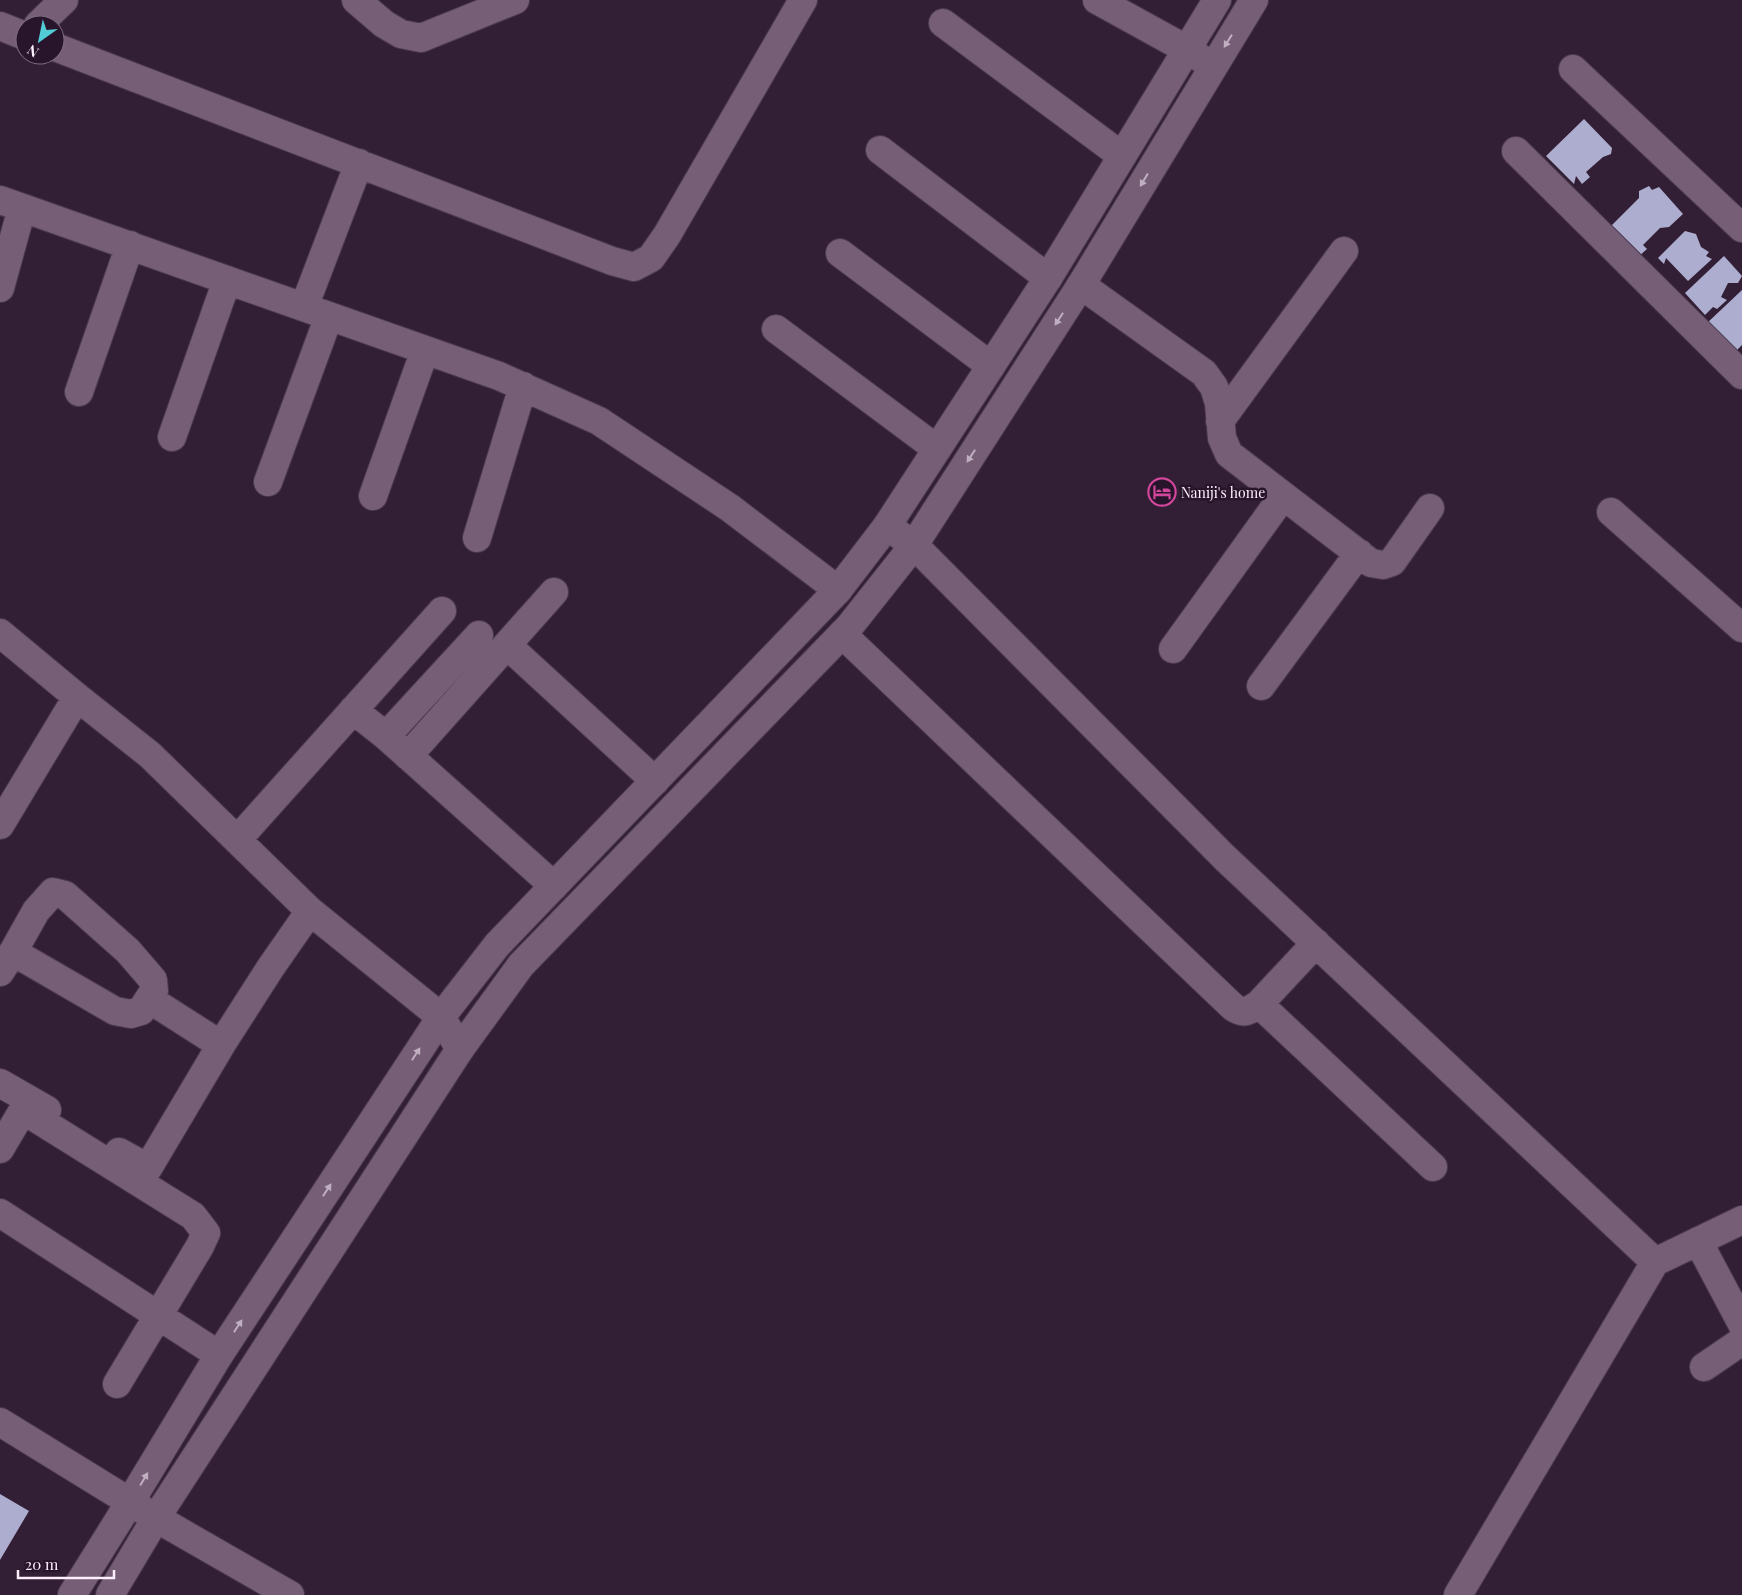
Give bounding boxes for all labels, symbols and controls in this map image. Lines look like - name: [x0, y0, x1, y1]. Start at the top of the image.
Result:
- north arrow: [15, 15, 65, 65]
- one-way arrow: [1223, 35, 1233, 48]
- text: N: [23, 41, 42, 62]
- one-way arrow: [1139, 174, 1148, 187]
- one-way arrow: [1054, 312, 1064, 325]
- one-way arrow: [967, 449, 976, 463]
- hotel icon: Naniji's home: [1147, 477, 1177, 507]
- place label: Naniji's home: [1181, 483, 1265, 502]
- one-way arrow: [411, 1048, 421, 1061]
- one-way arrow: [322, 1183, 332, 1197]
- one-way arrow: [233, 1319, 242, 1333]
- one-way arrow: [139, 1473, 148, 1486]
- scale bar: [18, 1548, 114, 1580]
- text: 20 m: [25, 1554, 59, 1574]

